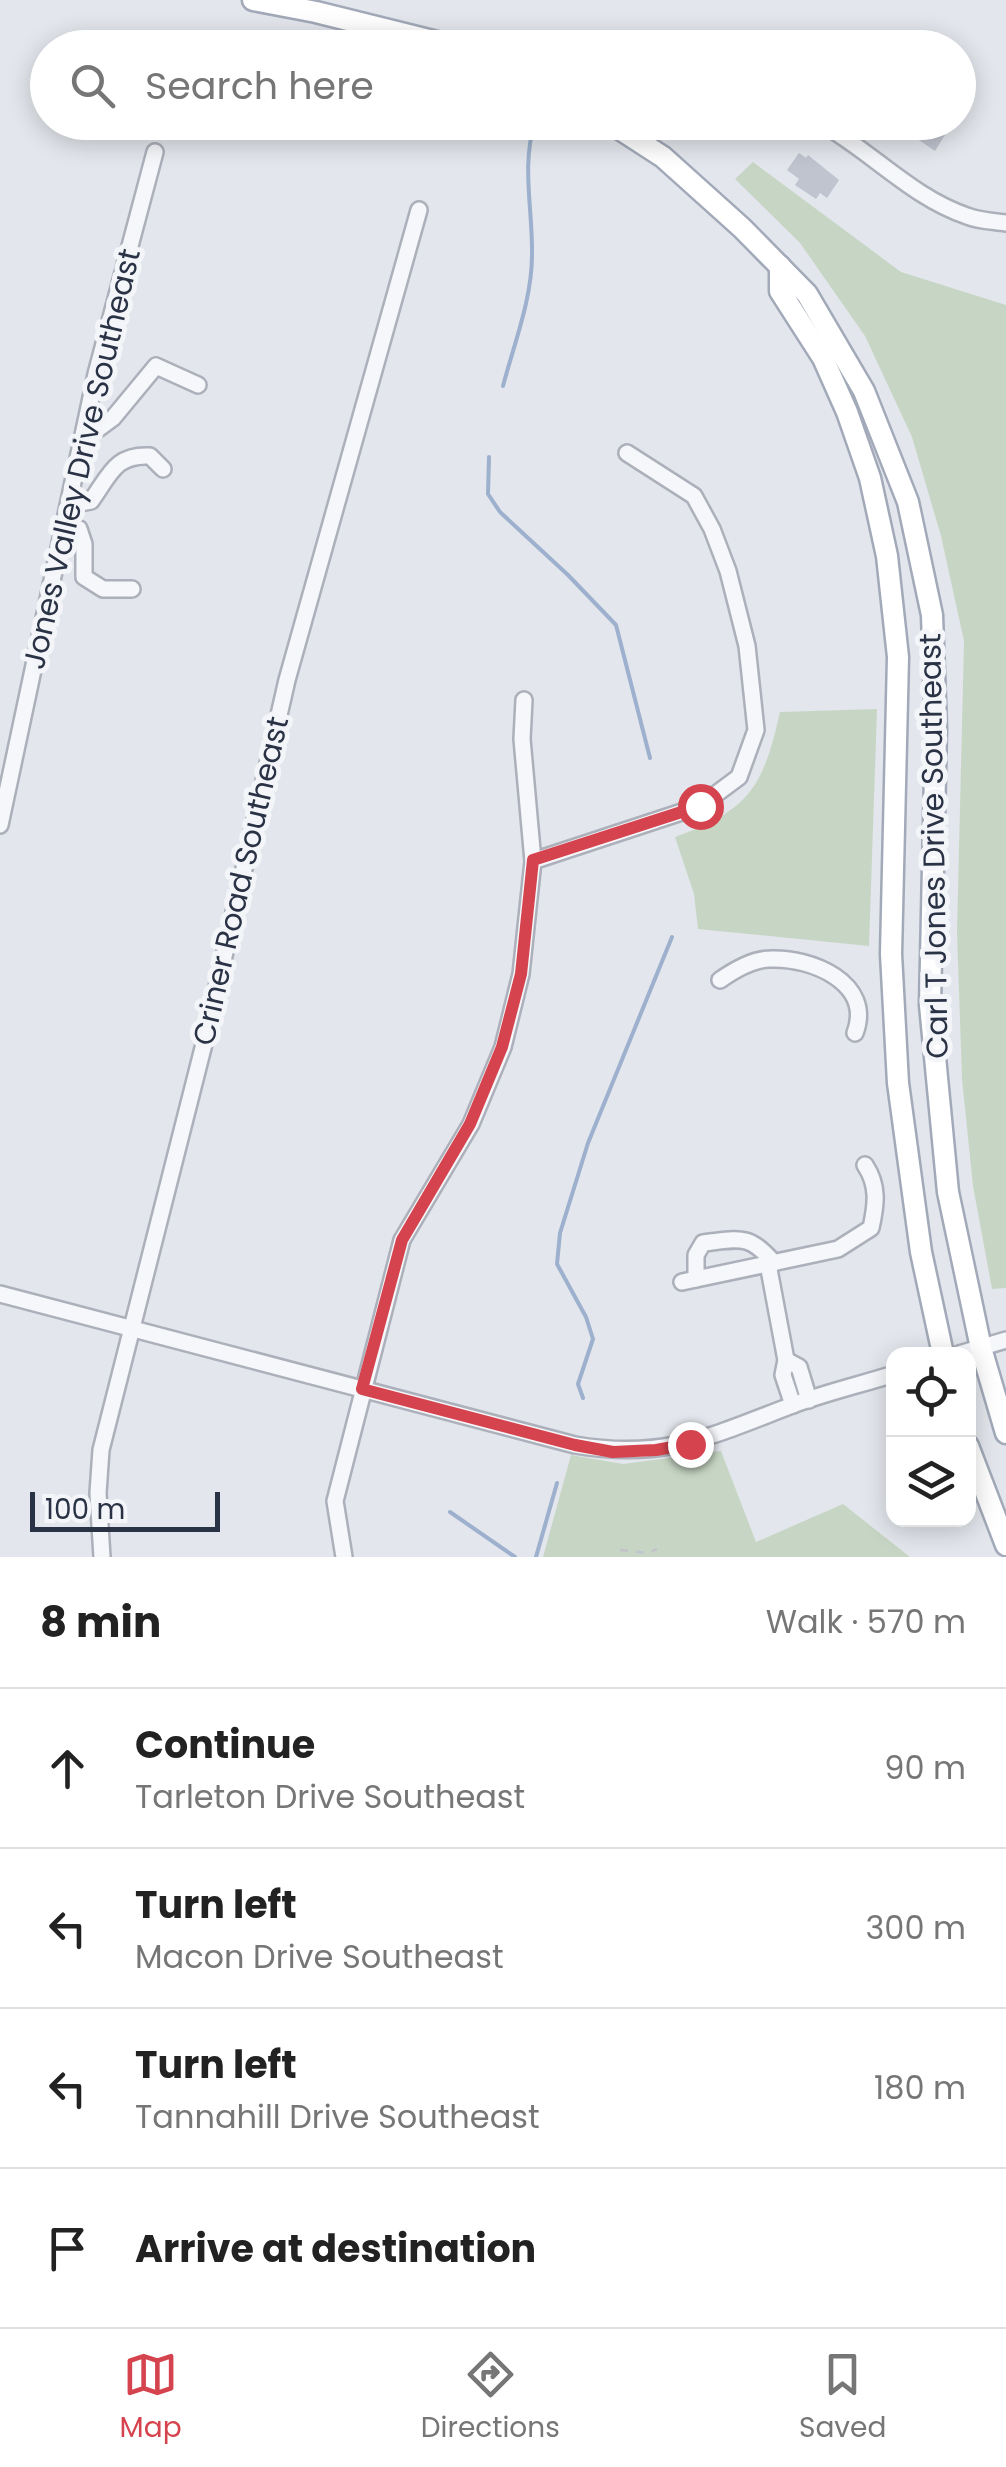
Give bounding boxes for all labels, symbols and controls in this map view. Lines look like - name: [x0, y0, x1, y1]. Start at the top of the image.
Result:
- search box: [30, 30, 976, 140]
- icon: search: [65, 58, 120, 113]
- text: Search here: [145, 59, 374, 112]
- street label: Jones Valley Drive Southeast: [12, 244, 151, 673]
- street label: Carl T Jones Drive Southeast: [908, 633, 959, 1059]
- street label: Criner Road Southeast: [182, 712, 299, 1050]
- route start: [678, 784, 724, 830]
- map controls: [886, 1347, 976, 1527]
- button: locate: [886, 1347, 976, 1437]
- route end: [668, 1422, 714, 1468]
- button: layers: [886, 1437, 976, 1527]
- scale bar: [30, 1487, 220, 1532]
- text: 100 m: [45, 1490, 125, 1529]
- text: 8 min: [40, 1593, 161, 1652]
- text: Walk · 570 m: [766, 1599, 966, 1644]
- text: Continue: [135, 1718, 315, 1771]
- icon: ahead: [40, 1741, 95, 1796]
- text: 90 m: [884, 1745, 966, 1790]
- text: Tarleton Drive Southeast: [135, 1774, 525, 1819]
- text: Turn left: [135, 1878, 297, 1931]
- icon: left: [40, 1901, 95, 1956]
- text: 300 m: [865, 1905, 966, 1950]
- text: Macon Drive Southeast: [135, 1934, 504, 1979]
- text: Turn left: [135, 2038, 297, 2091]
- icon: left: [40, 2061, 95, 2116]
- text: 180 m: [874, 2065, 966, 2110]
- text: Tannahill Drive Southeast: [135, 2094, 540, 2139]
- icon: arrive: [40, 2221, 95, 2276]
- text: Arrive at destination: [135, 2222, 536, 2275]
- tab: Map: [120, 2347, 182, 2449]
- tab: Directions: [421, 2347, 560, 2449]
- tab: Saved: [799, 2347, 886, 2449]

